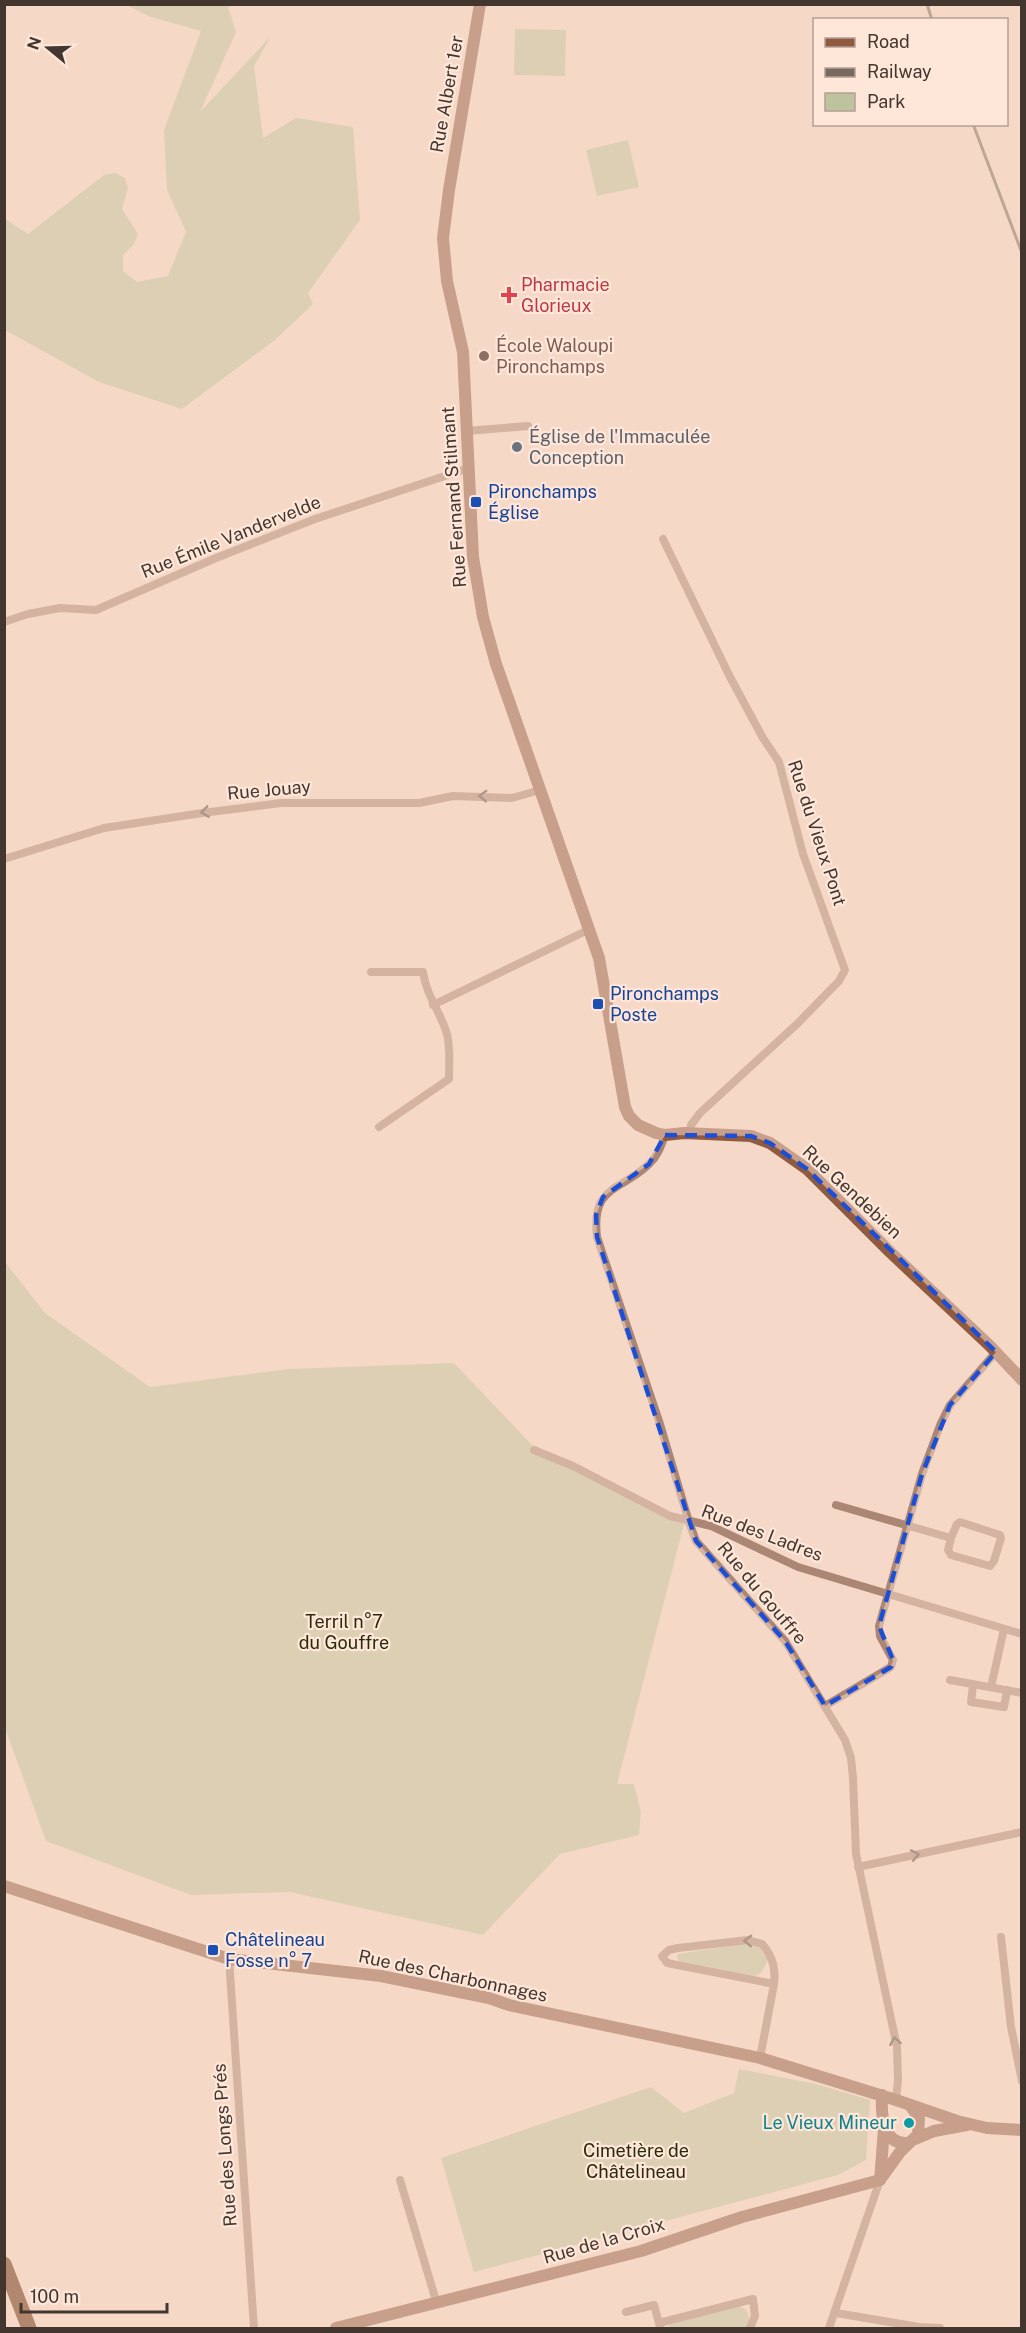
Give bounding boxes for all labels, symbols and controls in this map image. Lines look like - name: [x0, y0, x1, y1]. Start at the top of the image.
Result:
- north arrow: [18, 18, 78, 78]
- legend: [813, 18, 1008, 126]
- text: Road: [867, 31, 910, 52]
- text: N: [23, 34, 45, 52]
- street label: Rue Albert 1er: [426, 34, 467, 154]
- text: Railway: [867, 61, 932, 82]
- text: Park: [867, 91, 905, 112]
- place label: Pharmacie Glorieux: [521, 274, 610, 316]
- marker: Pharmacie Glorieux: [502, 288, 516, 302]
- place label: École Waloupi Pironchamps: [496, 334, 613, 377]
- marker: École Waloupi Pironchamps: [477, 349, 491, 363]
- street label: Rue Fernand Stilmant: [437, 406, 470, 588]
- place label: Église de l'Immaculée Conception: [529, 425, 710, 468]
- marker: Église de l'Immaculée Conception: [510, 440, 524, 454]
- place label: Pironchamps Église: [488, 481, 597, 523]
- street label: Rue Émile Vandervelde: [138, 490, 324, 582]
- marker: Pironchamps Église: [469, 495, 483, 509]
- street label: Rue du Vieux Pont: [784, 757, 851, 908]
- street label: Rue Jouay: [226, 775, 312, 804]
- one-way arrow: [478, 790, 487, 803]
- one-way arrow: [200, 806, 209, 818]
- place label: Pironchamps Poste: [610, 983, 719, 1025]
- marker: Pironchamps Poste: [591, 997, 605, 1011]
- street label: Rue Gendebien: [799, 1141, 906, 1243]
- street label: Rue des Ladres: [699, 1500, 826, 1565]
- street label: Rue du Gouffre: [714, 1537, 811, 1648]
- park label: Terril n°7 du Gouffre: [299, 1611, 389, 1653]
- one-way arrow: [910, 1849, 920, 1862]
- place label: Châtelineau Fosse n° 7: [225, 1929, 325, 1971]
- one-way arrow: [743, 1935, 752, 1948]
- marker: Châtelineau Fosse n° 7: [206, 1943, 220, 1957]
- street label: Rue des Charbonnages: [357, 1945, 549, 2006]
- one-way arrow: [890, 2037, 902, 2046]
- street label: Rue des Longs Prés: [208, 2063, 241, 2227]
- place label: Le Vieux Mineur: [763, 2112, 897, 2133]
- marker: Le Vieux Mineur: [902, 2116, 916, 2130]
- park label: Cimetière de Châtelineau: [583, 2140, 689, 2182]
- street label: Rue de la Croix: [541, 2213, 667, 2268]
- scale bar: [21, 2276, 166, 2314]
- text: 100 m: [30, 2286, 79, 2307]

